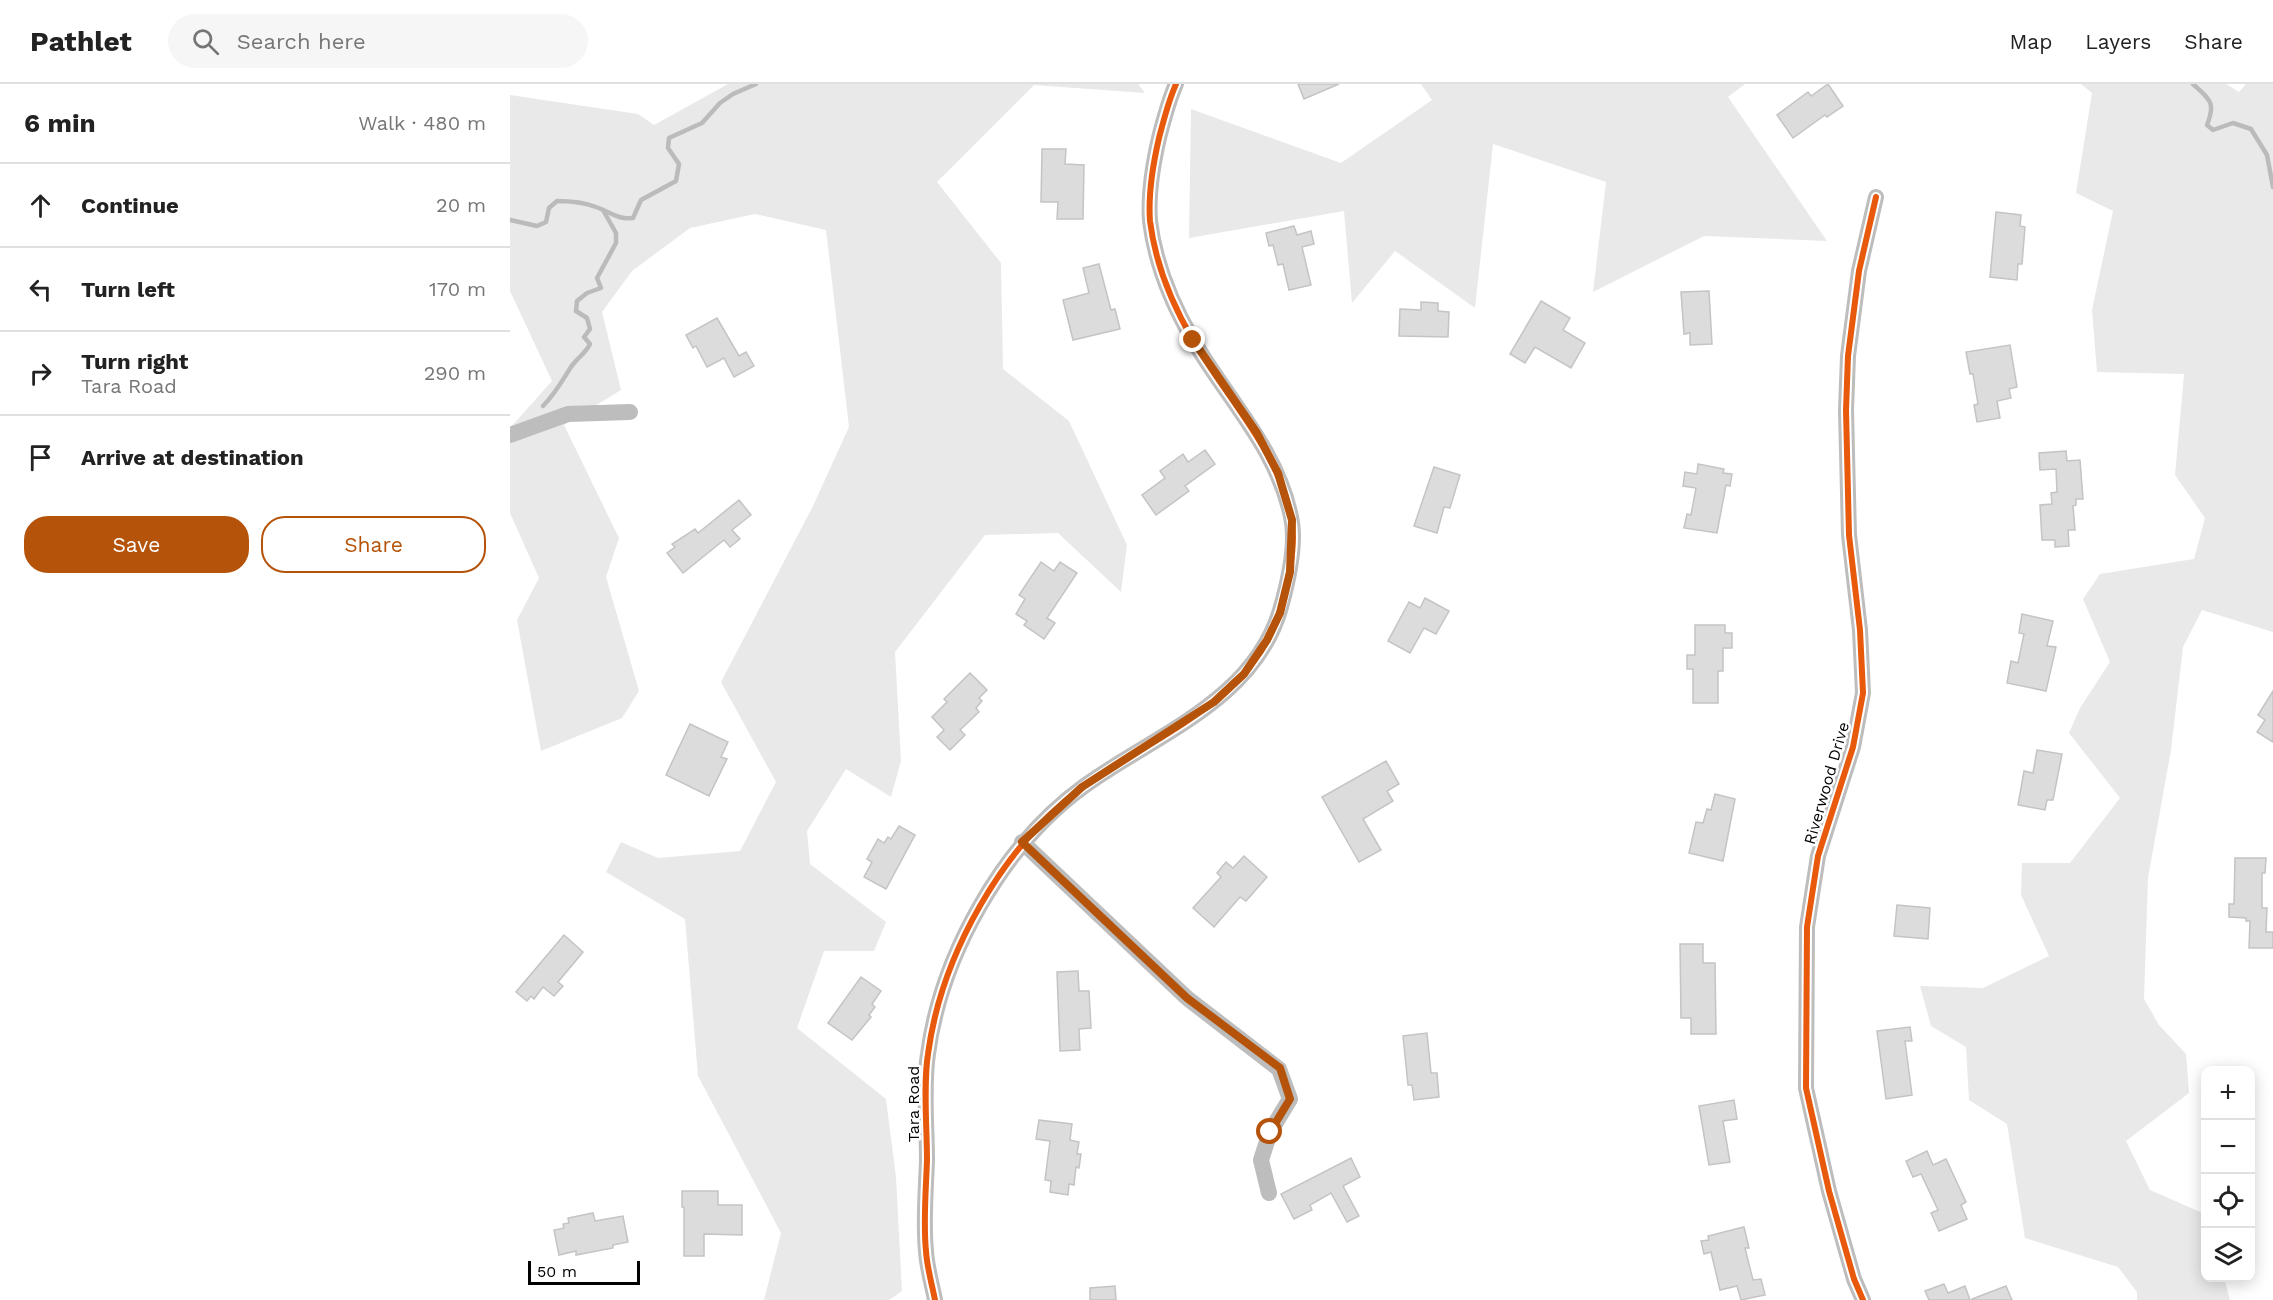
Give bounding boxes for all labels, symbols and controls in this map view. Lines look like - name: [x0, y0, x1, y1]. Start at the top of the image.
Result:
- search box: [168, 14, 588, 68]
- text: Pathlet: [30, 25, 132, 58]
- icon: search: [189, 25, 222, 58]
- text: Search here: [237, 29, 366, 54]
- text: Map: [2009, 29, 2052, 54]
- text: Layers: [2085, 29, 2151, 54]
- text: Share: [2184, 29, 2243, 54]
- text: 6 min: [24, 108, 96, 138]
- text: Walk · 480 m: [358, 111, 486, 135]
- icon: ahead: [24, 189, 57, 222]
- text: Continue: [81, 193, 179, 218]
- text: 20 m: [436, 193, 486, 217]
- icon: left: [24, 273, 57, 306]
- text: Turn left: [81, 277, 175, 302]
- text: 170 m: [429, 277, 486, 301]
- route end: [1179, 326, 1205, 352]
- text: Turn right: [81, 349, 188, 374]
- icon: right: [24, 357, 57, 390]
- text: 290 m: [424, 361, 486, 385]
- text: Tara Road: [81, 374, 177, 398]
- icon: arrive: [24, 441, 57, 474]
- text: Arrive at destination: [81, 445, 304, 470]
- button: Save: [24, 516, 249, 573]
- button: Share: [261, 516, 486, 573]
- street label: Riverwood Drive: [1800, 720, 1853, 847]
- street label: Tara Road: [904, 1066, 923, 1142]
- map controls: [2201, 1066, 2255, 1282]
- button: +: [2201, 1066, 2255, 1120]
- route start: [1256, 1118, 1282, 1144]
- button: −: [2201, 1120, 2255, 1174]
- button: locate: [2201, 1174, 2255, 1228]
- button: layers: [2201, 1228, 2255, 1282]
- scale bar: [528, 1258, 640, 1286]
- text: 50 m: [537, 1262, 577, 1281]

